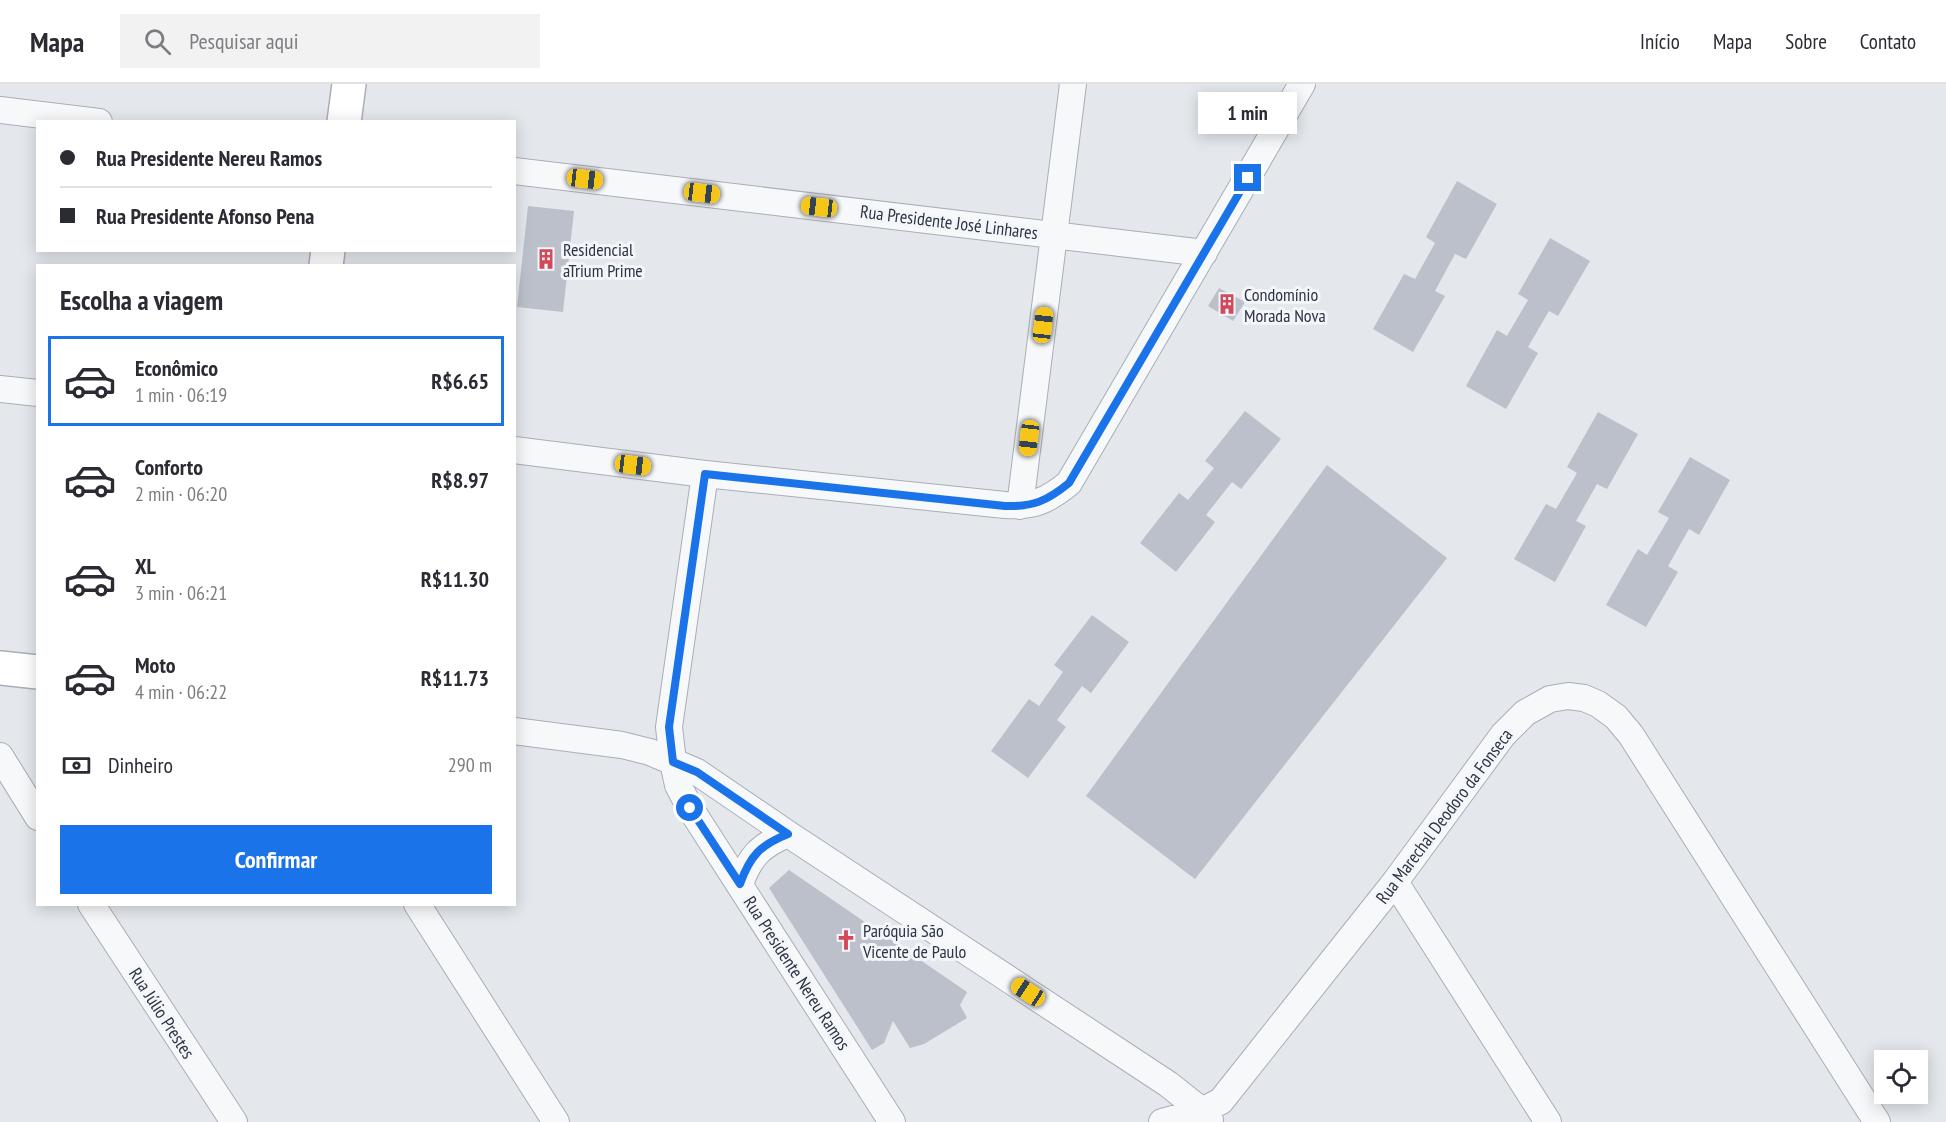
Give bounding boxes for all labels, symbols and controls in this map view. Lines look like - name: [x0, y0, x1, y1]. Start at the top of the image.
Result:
- search box: [120, 14, 540, 68]
- text: Mapa: [30, 23, 84, 60]
- icon: search: [141, 25, 174, 58]
- text: Pesquisar aqui: [189, 27, 298, 55]
- text: Início: [1640, 28, 1680, 55]
- text: Mapa: [1713, 28, 1752, 55]
- text: Sobre: [1785, 28, 1827, 55]
- text: Contato: [1860, 28, 1916, 55]
- callout: 1 min: [1198, 91, 1298, 133]
- text: 1 min: [1227, 100, 1268, 126]
- text: Rua Presidente Nereu Ramos: [96, 144, 322, 172]
- route end: [1234, 164, 1261, 191]
- car: [566, 168, 604, 190]
- car: [683, 182, 721, 204]
- car: [800, 196, 838, 218]
- street label: Rua Presidente José Linhares: [859, 200, 1039, 244]
- text: Rua Presidente Afonso Pena: [96, 202, 314, 230]
- place label: Residencial aTrium Prime: [563, 238, 643, 282]
- building icon: Residencial aTrium Prime: [534, 247, 558, 271]
- text: Escolha a viagem: [60, 283, 223, 317]
- place label: Condomínio Morada Nova: [1244, 283, 1326, 327]
- building icon: Condomínio Morada Nova: [1215, 292, 1239, 316]
- car: [1032, 306, 1054, 344]
- icon: car: [63, 354, 117, 408]
- text: Econômico: [135, 354, 218, 382]
- text: R$6.65: [431, 367, 489, 395]
- text: 1 min · 06:19: [135, 382, 227, 408]
- car: [1018, 419, 1040, 457]
- icon: car: [63, 453, 117, 507]
- text: Conforto: [135, 453, 203, 481]
- car: [614, 454, 652, 476]
- text: R$8.97: [431, 466, 489, 494]
- text: 2 min · 06:20: [135, 481, 227, 507]
- icon: car: [63, 552, 117, 606]
- text: XL: [135, 552, 156, 580]
- text: R$11.30: [421, 565, 489, 593]
- text: 3 min · 06:21: [135, 580, 227, 606]
- icon: car: [63, 651, 117, 705]
- text: Moto: [135, 651, 176, 679]
- text: R$11.73: [421, 664, 489, 692]
- text: 4 min · 06:22: [135, 679, 227, 705]
- street label: Rua Marechal Deodoro da Fonseca: [1371, 724, 1517, 908]
- icon: cash: [60, 749, 93, 782]
- text: Dinheiro: [108, 751, 173, 779]
- text: 290 m: [448, 752, 492, 778]
- route start: [676, 794, 703, 821]
- button: Confirmar: [60, 825, 492, 894]
- street label: Rua Presidente Nereu Ramos: [739, 892, 855, 1054]
- place label: Paróquia São Vicente de Paulo: [862, 919, 967, 963]
- church icon: Paróquia São Vicente de Paulo: [834, 928, 858, 952]
- street label: Rua Júlio Prestes: [124, 963, 200, 1063]
- car: [1008, 975, 1048, 1009]
- map controls: [1874, 1050, 1928, 1104]
- button: locate: [1874, 1050, 1928, 1104]

